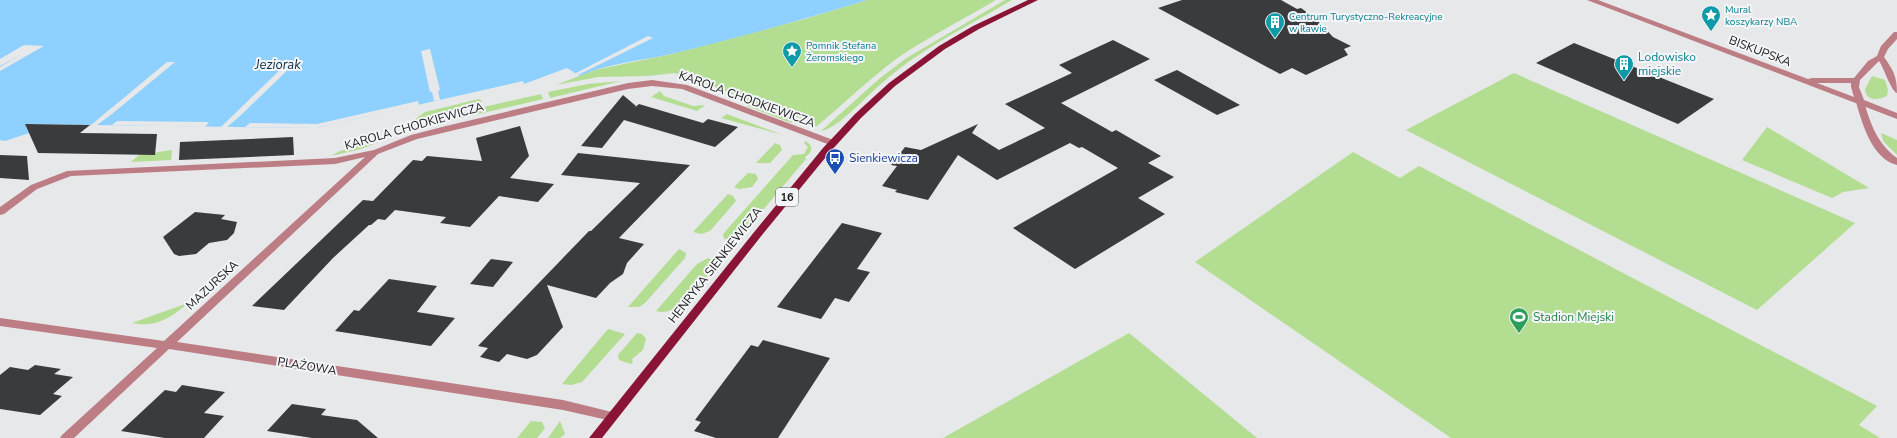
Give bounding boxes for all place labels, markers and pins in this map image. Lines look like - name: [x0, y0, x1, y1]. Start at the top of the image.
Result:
- place label: Mural koszykarzy NBA: [1725, 3, 1798, 29]
- place icon: Mural koszykarzy NBA: [1700, 4, 1722, 32]
- place label: Centrum Turystyczno-Rekreacyjne w Iławie: [1289, 10, 1443, 36]
- building icon: Centrum Turystyczno-Rekreacyjne w Iławie: [1264, 11, 1286, 39]
- place label: Pomnik Stefana Żeromskiego: [806, 39, 876, 65]
- place icon: Pomnik Stefana Żeromskiego: [781, 40, 803, 68]
- place label: Lodowisko miejskie: [1638, 49, 1696, 79]
- building icon: Lodowisko miejskie: [1613, 53, 1635, 81]
- bus stop icon: Sienkiewicza: [824, 147, 846, 175]
- place label: Sienkiewicza: [849, 150, 918, 166]
- sports icon: Stadion Miejski: [1508, 306, 1530, 334]
- place label: Stadion Miejski: [1533, 309, 1614, 325]

